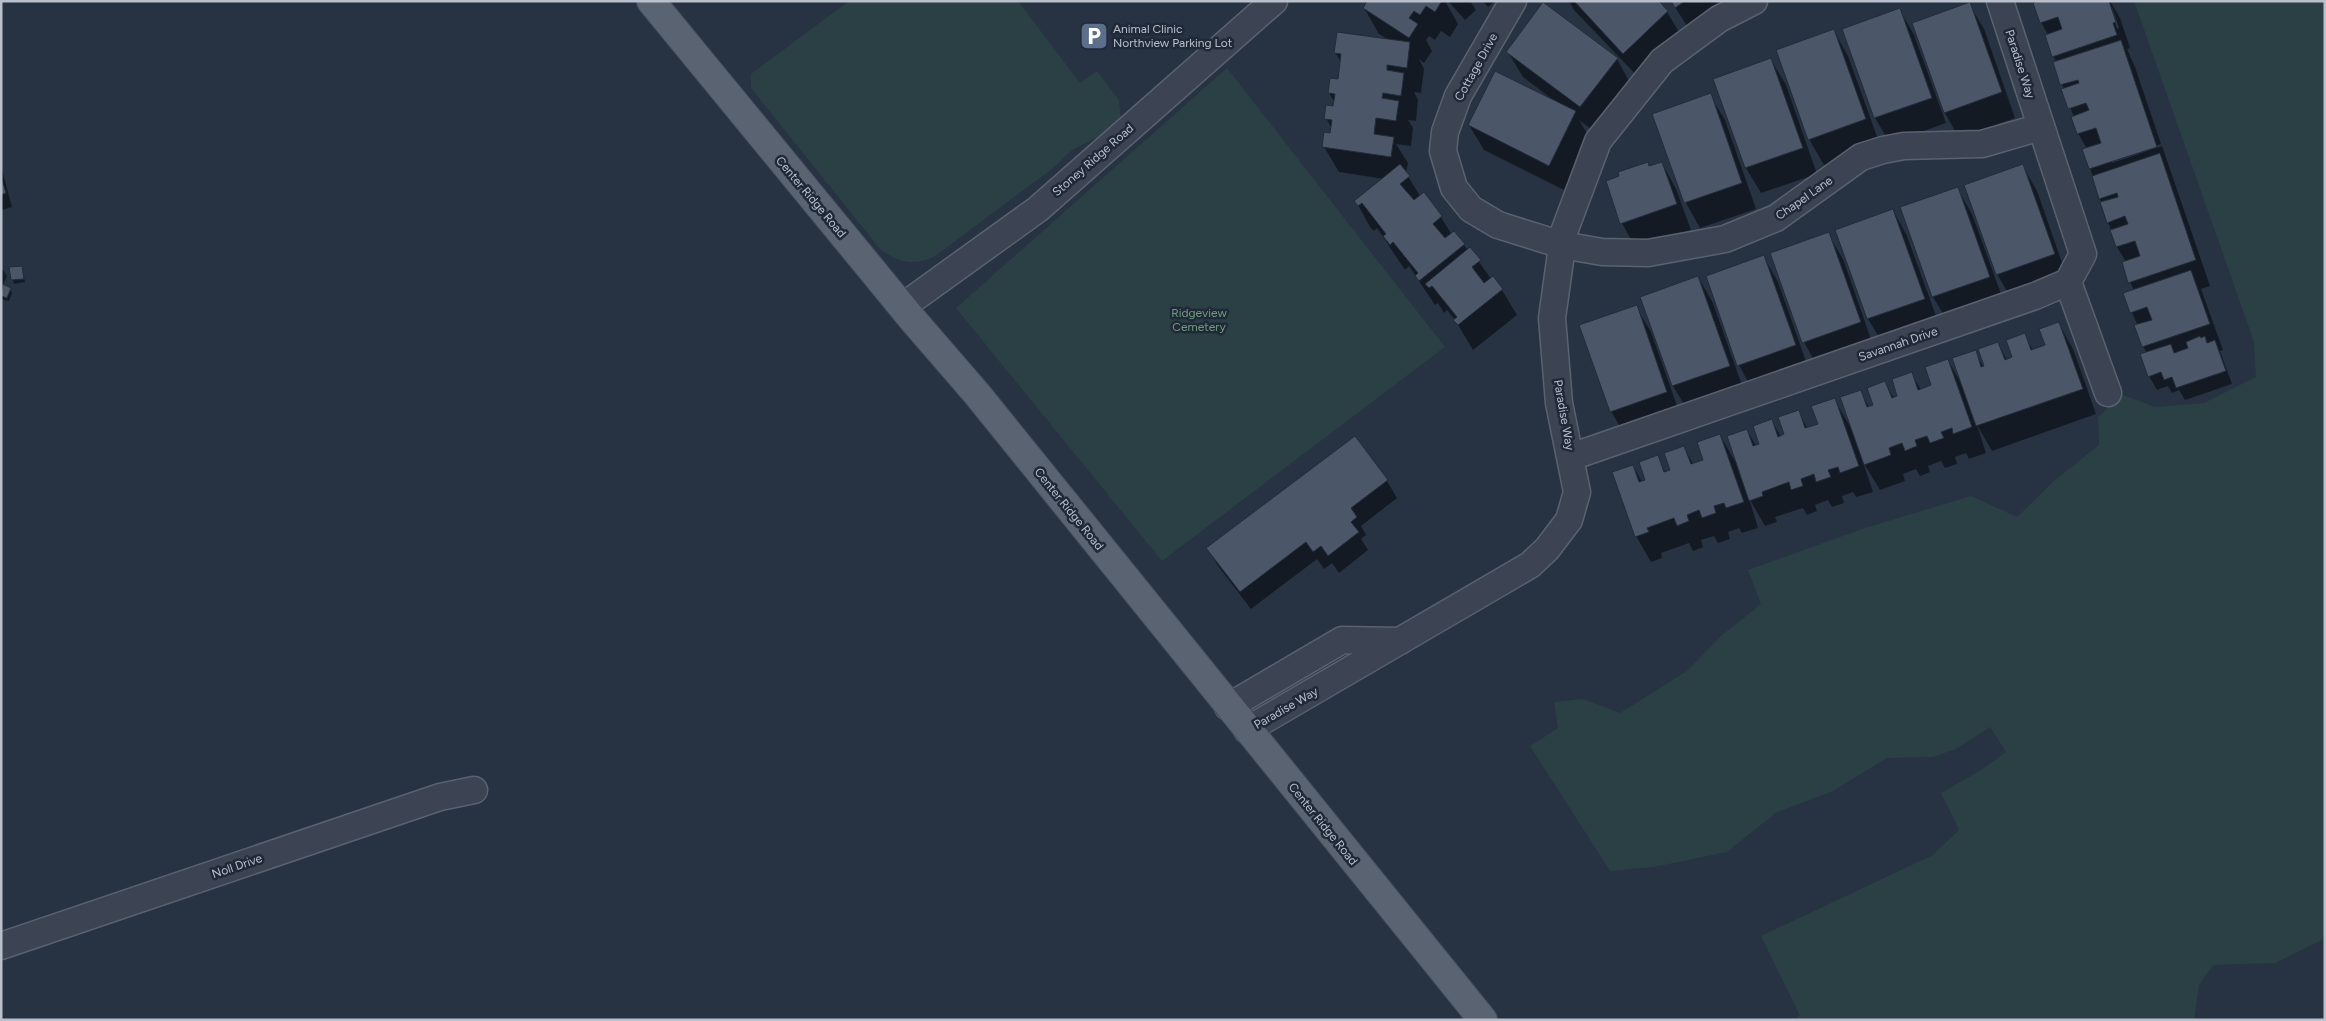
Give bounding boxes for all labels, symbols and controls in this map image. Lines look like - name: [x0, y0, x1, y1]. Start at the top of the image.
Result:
- parking icon: Animal Clinic Northview Parking Lot: [1079, 21, 1109, 51]
- place label: Animal Clinic Northview Parking Lot: [1113, 22, 1233, 50]
- street label: Paradise Way: [2002, 28, 2038, 101]
- street label: Cottage Drive: [1452, 30, 1501, 103]
- street label: Stoney Ridge Road: [1050, 121, 1136, 199]
- street label: Center Ridge Road: [773, 154, 849, 240]
- street label: Chapel Lane: [1773, 173, 1836, 223]
- park label: Ridgeview Cemetery: [1171, 306, 1227, 334]
- street label: Savannah Drive: [1857, 324, 1940, 364]
- street label: Paradise Way: [1551, 379, 1577, 452]
- street label: Center Ridge Road: [1032, 465, 1106, 553]
- street label: Paradise Way: [1252, 684, 1321, 732]
- street label: Center Ridge Road: [1286, 780, 1360, 868]
- street label: Noll Drive: [210, 851, 264, 881]

